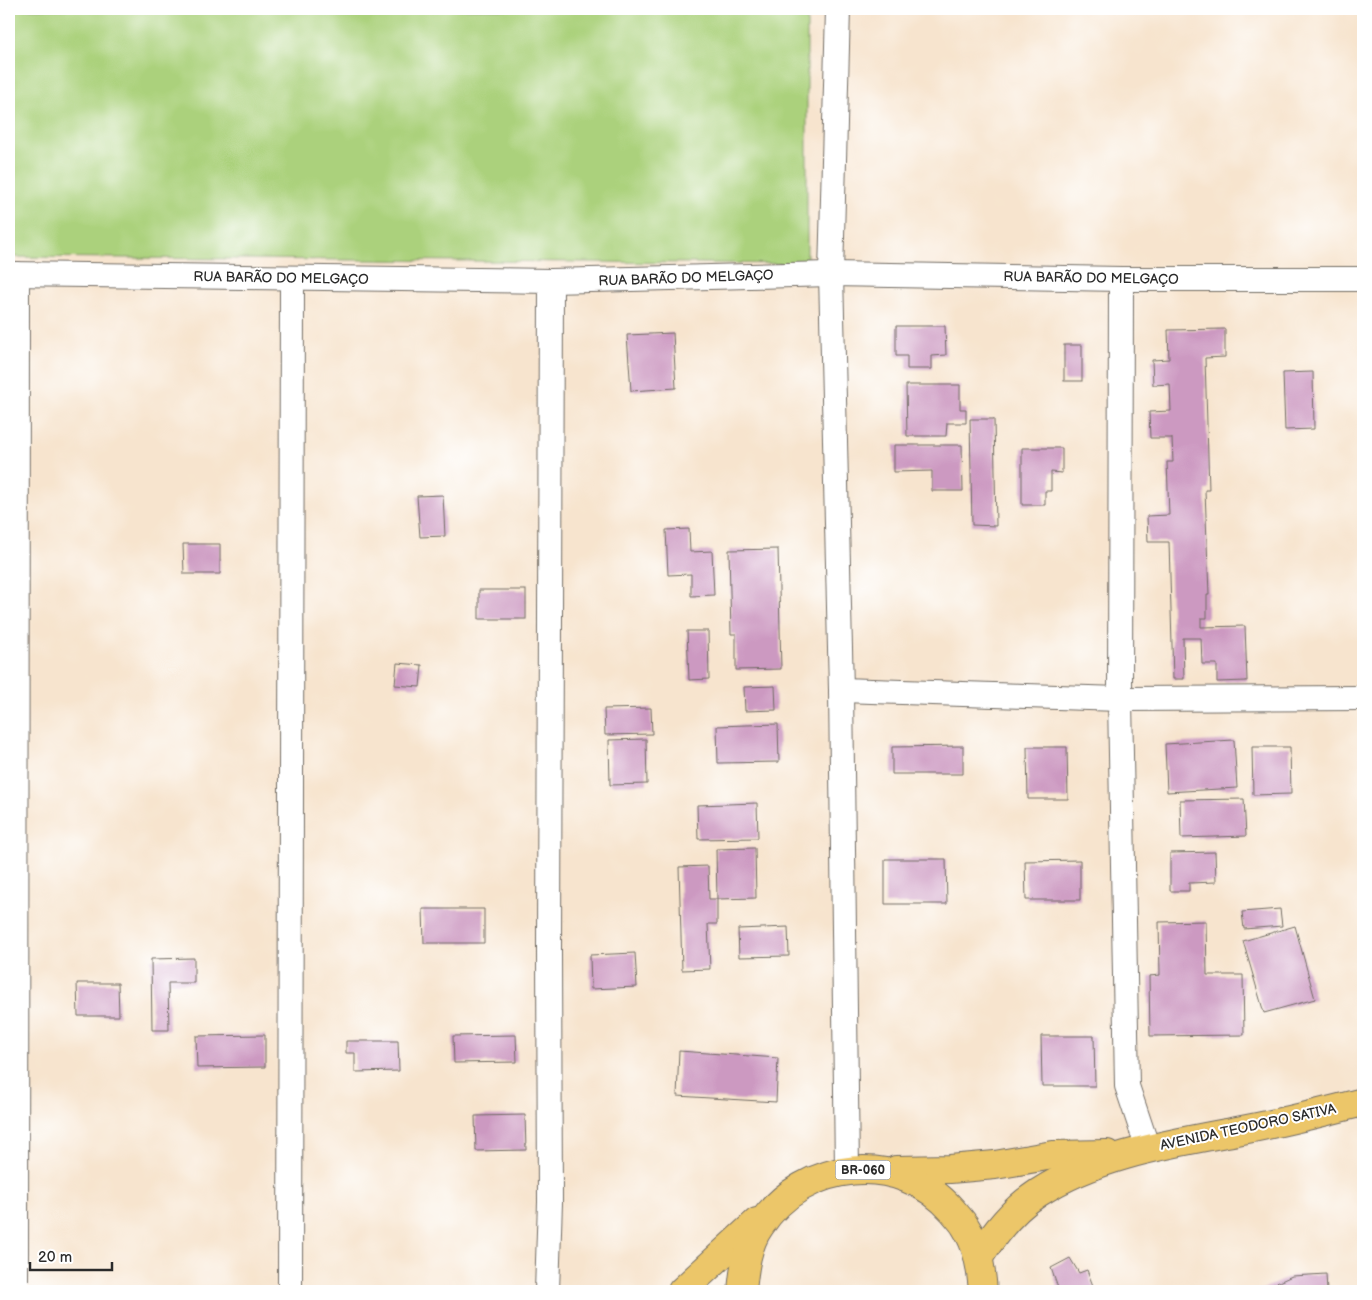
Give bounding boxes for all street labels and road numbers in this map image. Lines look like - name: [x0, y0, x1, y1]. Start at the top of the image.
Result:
- street label: RUA BARÃO DO MELGAÇO: [598, 265, 774, 290]
- street label: RUA BARÃO DO MELGAÇO: [193, 267, 369, 288]
- street label: RUA BARÃO DO MELGAÇO: [1003, 267, 1179, 288]
- street label: AVENIDA TEODORO SATIVA: [1159, 1100, 1338, 1154]
- road number: BR-060: [836, 1160, 890, 1180]

